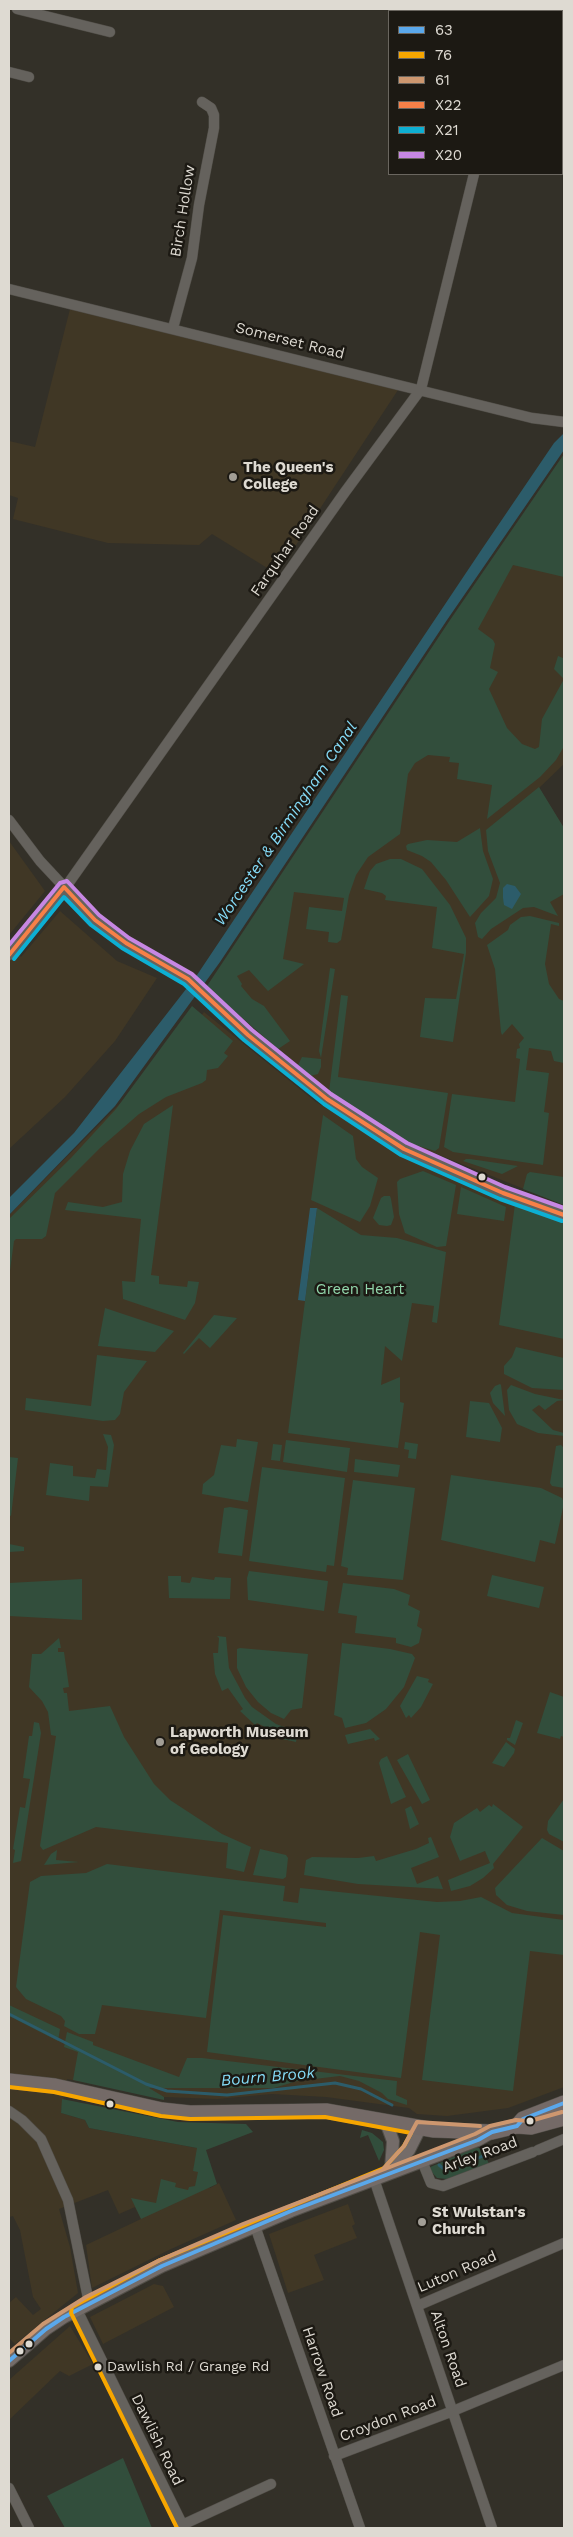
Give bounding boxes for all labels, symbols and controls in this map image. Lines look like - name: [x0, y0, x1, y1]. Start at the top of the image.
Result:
- legend: [388, 10, 563, 175]
- text: 63: [435, 21, 453, 39]
- text: 76: [435, 46, 452, 64]
- text: 61: [435, 71, 450, 89]
- text: X22: [435, 96, 462, 114]
- text: X21: [435, 121, 459, 139]
- text: X20: [435, 146, 462, 164]
- street label: Birch Hollow: [167, 164, 199, 258]
- street label: Somerset Road: [234, 319, 346, 363]
- place label: The Queen's College: [243, 459, 333, 494]
- marker: The Queen's College: [227, 471, 239, 483]
- street label: Farquhar Road: [247, 502, 323, 600]
- water label: Worcester & Birmingham Canal: [210, 718, 362, 930]
- unlabelled marker: [477, 1172, 487, 1182]
- park label: Green Heart: [316, 1281, 404, 1299]
- place label: Lapworth Museum of Geology: [170, 1724, 309, 1759]
- marker: Lapworth Museum of Geology: [154, 1736, 166, 1748]
- water label: Bourn Brook: [220, 2063, 316, 2091]
- unlabelled marker: [105, 2099, 115, 2109]
- unlabelled marker: [525, 2116, 535, 2126]
- street label: Arley Road: [440, 2133, 520, 2177]
- place label: St Wulstan's Church: [432, 2204, 525, 2239]
- marker: St Wulstan's Church: [416, 2216, 428, 2228]
- street label: Luton Road: [415, 2247, 499, 2297]
- street label: Alton Road: [426, 2308, 470, 2390]
- street label: Harrow Road: [298, 2324, 346, 2420]
- unlabelled marker: [24, 2339, 34, 2349]
- unlabelled marker: [15, 2346, 25, 2356]
- place label: Dawlish Rd / Grange Rd: [107, 2359, 269, 2375]
- marker: Dawlish Rd / Grange Rd: [93, 2362, 103, 2372]
- street label: Dawlish Road: [127, 2391, 187, 2489]
- street label: Croydon Road: [337, 2392, 439, 2446]

